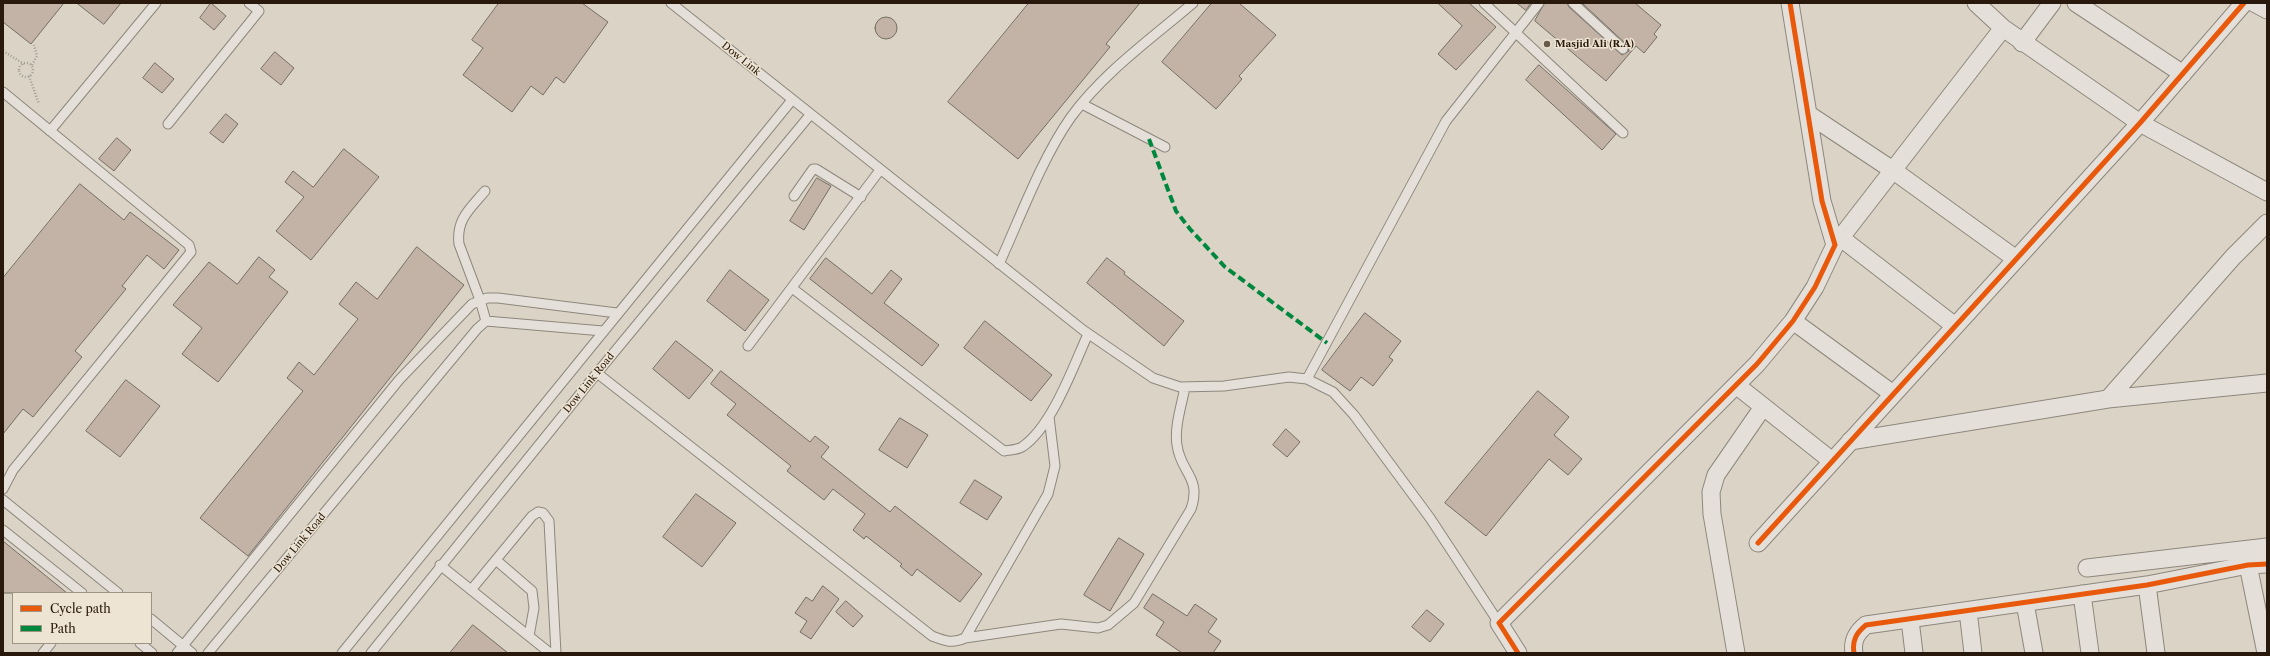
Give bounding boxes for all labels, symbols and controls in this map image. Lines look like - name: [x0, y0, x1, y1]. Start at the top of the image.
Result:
- place label: Masjid Ali (R.A): [1555, 38, 1634, 50]
- marker: Masjid Ali (R.A): [1542, 39, 1552, 49]
- street label: Dow Link: [719, 40, 763, 78]
- street label: Dow Link Road: [561, 351, 617, 415]
- street label: Dow Link Road: [272, 511, 328, 575]
- legend: [12, 592, 152, 644]
- text: Cycle path: [50, 601, 111, 616]
- text: Path: [50, 621, 76, 636]

